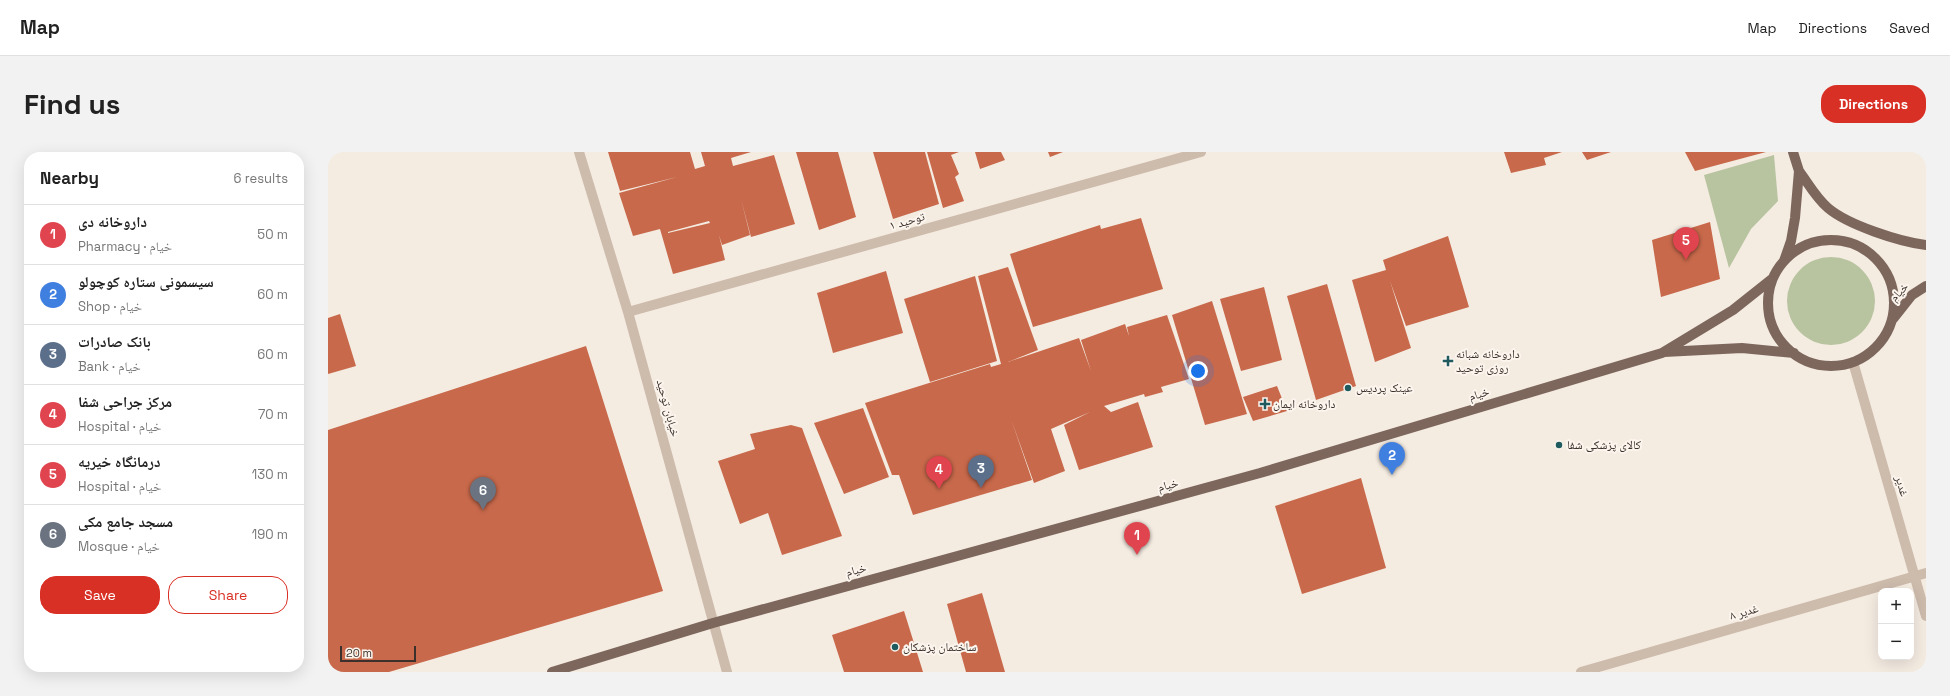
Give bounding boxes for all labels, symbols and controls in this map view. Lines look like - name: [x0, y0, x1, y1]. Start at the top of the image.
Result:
- text: Map: [20, 15, 60, 40]
- text: Map: [1747, 19, 1777, 37]
- text: Directions: [1799, 19, 1867, 37]
- text: Saved: [1889, 19, 1930, 37]
- button: Directions: [1821, 85, 1926, 123]
- text: Find us: [24, 86, 121, 122]
- text: Nearby: [40, 167, 99, 189]
- text: 6 results: [234, 170, 288, 187]
- street label: توحید ۱: [888, 208, 927, 234]
- text: داروخانه دی: [78, 212, 147, 231]
- text: 1: [50, 226, 56, 243]
- text: 50 m: [257, 226, 288, 243]
- pin: 5: [1673, 227, 1699, 260]
- text: Pharmacy · خیام: [78, 238, 172, 255]
- text: سیسمونی ستاره کوچولو: [78, 272, 214, 291]
- street label: خیام: [1886, 279, 1912, 305]
- text: 2: [49, 286, 57, 303]
- text: 60 m: [257, 286, 288, 303]
- text: Shop · خیام: [78, 298, 142, 315]
- text: بانک صادرات: [78, 332, 151, 351]
- text: 3: [49, 346, 57, 363]
- text: 60 m: [257, 346, 288, 363]
- place label: داروخانه شبانه روزی توحید: [1456, 346, 1520, 376]
- marker: داروخانه شبانه روزی توحید: [1443, 356, 1453, 366]
- text: Bank · خیام: [78, 358, 141, 375]
- your location: [1188, 361, 1208, 381]
- street label: خیابان توحید: [653, 378, 683, 439]
- place label: عینک پردیس: [1356, 380, 1413, 396]
- marker: عینک پردیس: [1343, 383, 1353, 393]
- street label: خیام: [1467, 383, 1492, 405]
- text: مرکز جراحی شفا: [78, 392, 172, 411]
- place label: داروخانه ایمان: [1273, 396, 1336, 412]
- marker: داروخانه ایمان: [1260, 399, 1270, 409]
- text: 4: [49, 406, 57, 423]
- text: 70 m: [258, 406, 288, 423]
- text: Hospital · خیام: [78, 418, 161, 435]
- place label: کالای پزشکی شفا: [1567, 437, 1641, 453]
- marker: کالای پزشکی شفا: [1554, 440, 1564, 450]
- pin: 2: [1379, 442, 1405, 475]
- text: درمانگاه خیریه: [78, 452, 160, 471]
- pin: 3: [968, 455, 994, 488]
- pin: 4: [926, 456, 952, 489]
- text: 5: [49, 466, 57, 483]
- text: 130 m: [252, 466, 288, 483]
- street label: غدیر: [1891, 473, 1913, 498]
- street label: خیام: [1156, 474, 1180, 495]
- pin: 6: [470, 477, 496, 510]
- text: Hospital · خیام: [78, 478, 161, 495]
- text: مسجد جامع مکی: [78, 512, 173, 531]
- pin: 1: [1124, 522, 1150, 555]
- text: 6: [49, 526, 57, 543]
- text: 190 m: [252, 526, 288, 543]
- text: Mosque · خیام: [78, 538, 160, 555]
- street label: خیام: [844, 559, 868, 580]
- button: Save: [40, 576, 160, 614]
- button: Share: [168, 576, 288, 614]
- map controls: [1878, 588, 1914, 660]
- button: +: [1878, 588, 1914, 624]
- street label: غدیر ۸: [1728, 600, 1760, 624]
- button: −: [1878, 624, 1914, 660]
- place label: ساختمان پزشکان: [903, 639, 977, 655]
- marker: ساختمان پزشکان: [890, 642, 900, 652]
- scale bar: [340, 644, 416, 663]
- text: 20 m: [346, 646, 372, 660]

